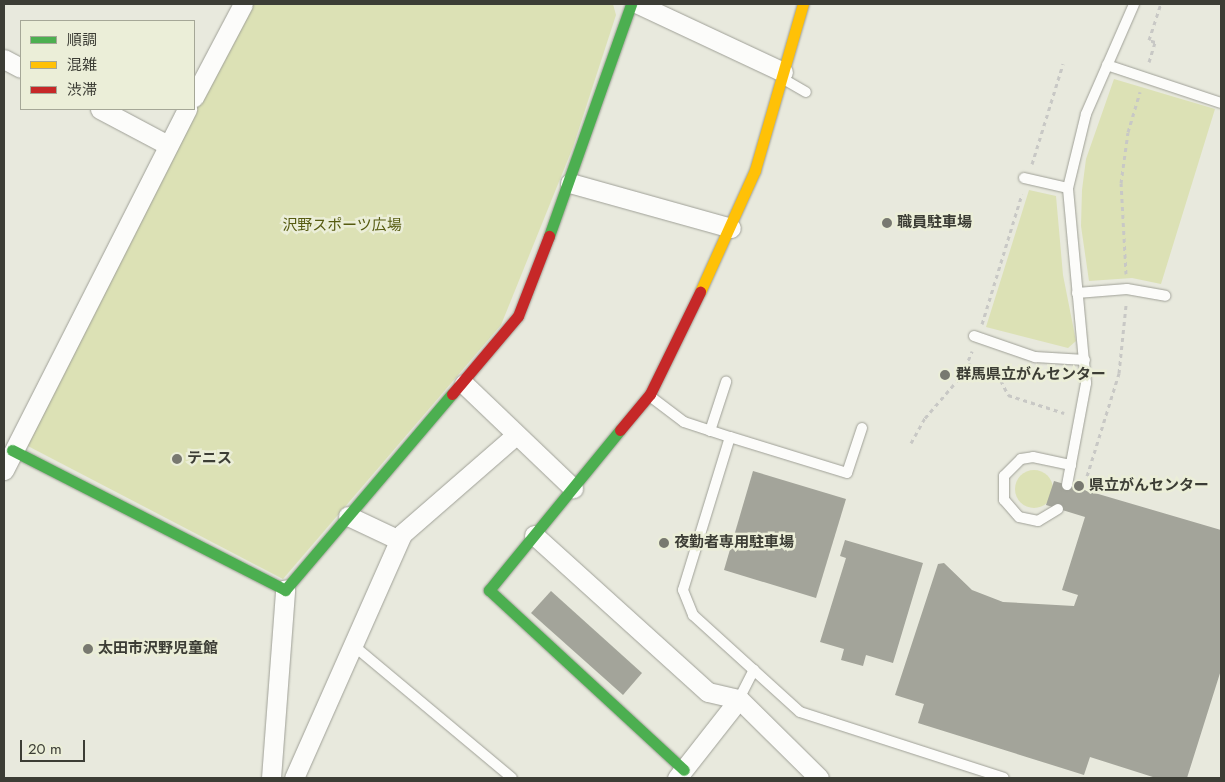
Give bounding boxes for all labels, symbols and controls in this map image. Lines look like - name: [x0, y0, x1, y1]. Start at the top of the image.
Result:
- legend: [20, 20, 195, 110]
- text: 順調: [67, 29, 97, 51]
- text: 混雑: [67, 54, 97, 76]
- text: 渋滞: [67, 79, 97, 101]
- place label: 職員駐車場: [897, 214, 972, 232]
- park label: 沢野スポーツ広場: [282, 217, 402, 235]
- marker: 職員駐車場: [881, 217, 893, 229]
- place label: 群馬県立がんセンター: [956, 366, 1106, 384]
- marker: 群馬県立がんセンター: [938, 368, 952, 382]
- place label: テニス: [187, 450, 232, 468]
- marker: テニス: [171, 453, 183, 465]
- place label: 県立がんセンター: [1089, 477, 1209, 495]
- marker: 県立がんセンター: [1073, 480, 1085, 492]
- place label: 夜勤者専用駐車場: [674, 534, 794, 552]
- marker: 夜勤者専用駐車場: [658, 537, 670, 549]
- place label: 太田市沢野児童館: [98, 640, 218, 658]
- marker: 太田市沢野児童館: [82, 643, 94, 655]
- scale bar: [22, 730, 88, 762]
- text: 20 m: [28, 738, 62, 760]

